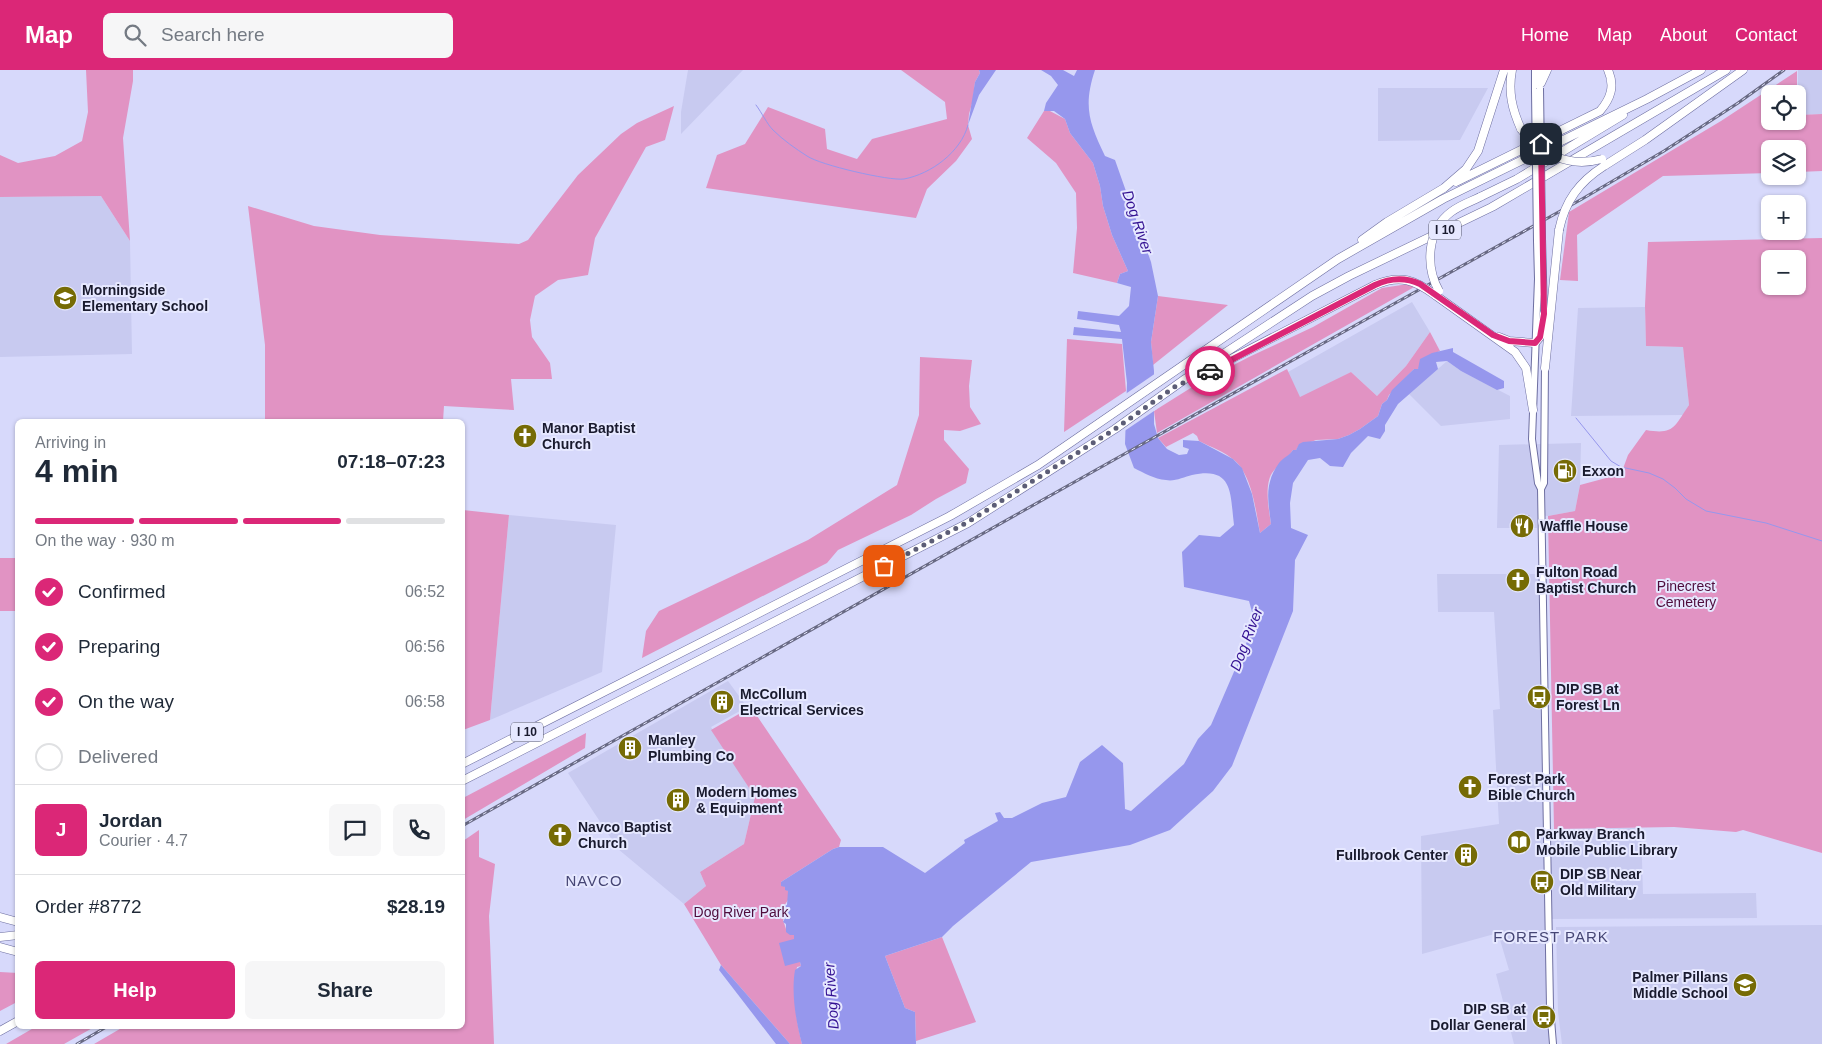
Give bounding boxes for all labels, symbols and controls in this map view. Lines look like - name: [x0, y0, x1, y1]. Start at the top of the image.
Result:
- search box: [103, 13, 453, 58]
- text: Map: [25, 21, 73, 48]
- icon: search: [121, 21, 149, 49]
- text: Search here: [161, 24, 265, 45]
- text: Home: [1521, 25, 1569, 45]
- text: Map: [1597, 25, 1632, 45]
- text: About: [1660, 25, 1707, 45]
- text: Contact: [1735, 25, 1797, 45]
- map controls: [1761, 85, 1806, 295]
- button: locate: [1761, 85, 1806, 130]
- pin: [1520, 123, 1562, 165]
- icon: home: [1527, 130, 1555, 158]
- button: layers: [1761, 140, 1806, 185]
- water label: Dog River: [1119, 188, 1157, 257]
- button: +: [1761, 195, 1806, 240]
- road number: I 10: [1429, 220, 1461, 240]
- button: −: [1761, 250, 1806, 295]
- place label: Morningside Elementary School: [82, 282, 208, 314]
- school or university icon: Morningside Elementary School: [52, 285, 78, 311]
- courier: [1185, 346, 1235, 396]
- icon: car: [1196, 357, 1224, 385]
- place label: Manor Baptist Church: [542, 420, 636, 452]
- church icon: Manor Baptist Church: [512, 423, 538, 449]
- text: Arriving in: [35, 434, 106, 451]
- text: 07:18–07:23: [337, 451, 445, 472]
- text: 4 min: [35, 453, 119, 489]
- fuel station icon: Exxon: [1552, 458, 1578, 484]
- place label: Exxon: [1582, 463, 1624, 479]
- restaurant icon: Waffle House: [1509, 513, 1535, 539]
- place label: Waffle House: [1540, 518, 1628, 534]
- text: On the way · 930 m: [35, 532, 175, 549]
- pin: [863, 545, 905, 587]
- icon: bag: [870, 552, 898, 580]
- place label: Fulton Road Baptist Church: [1536, 564, 1636, 596]
- church icon: Fulton Road Baptist Church: [1505, 567, 1531, 593]
- icon: check: [35, 578, 63, 606]
- park label: Pinecrest Cemetery: [1656, 578, 1716, 610]
- text: Confirmed: [78, 581, 166, 602]
- text: 06:52: [405, 583, 445, 600]
- water label: Dog River: [1226, 604, 1266, 673]
- icon: check: [35, 633, 63, 661]
- text: Preparing: [78, 636, 160, 657]
- text: 06:56: [405, 638, 445, 655]
- place label: DIP SB at Forest Ln: [1556, 681, 1620, 713]
- bus stop icon: DIP SB at Forest Ln: [1526, 684, 1552, 710]
- place label: McCollum Electrical Services: [740, 686, 864, 718]
- icon: check: [35, 688, 63, 716]
- building icon: McCollum Electrical Services: [709, 689, 735, 715]
- text: On the way: [78, 691, 174, 712]
- text: 06:58: [405, 693, 445, 710]
- road number: I 10: [511, 722, 543, 742]
- place label: Manley Plumbing Co: [648, 732, 734, 764]
- building icon: Manley Plumbing Co: [617, 735, 643, 761]
- text: Delivered: [78, 746, 158, 767]
- place label: Forest Park Bible Church: [1488, 771, 1575, 803]
- church icon: Forest Park Bible Church: [1457, 774, 1483, 800]
- place label: Modern Homes & Equipment: [696, 784, 797, 816]
- building icon: Modern Homes & Equipment: [665, 787, 691, 813]
- button: chat: [329, 804, 381, 856]
- button: phone: [393, 804, 445, 856]
- text: Jordan: [99, 810, 162, 831]
- text: J: [56, 819, 66, 840]
- place label: Navco Baptist Church: [578, 819, 672, 851]
- church icon: Navco Baptist Church: [547, 822, 573, 848]
- place label: Parkway Branch Mobile Public Library: [1536, 826, 1678, 858]
- library icon: Parkway Branch Mobile Public Library: [1506, 829, 1532, 855]
- text: Courier · 4.7: [99, 832, 188, 849]
- building icon: Fullbrook Center: [1453, 842, 1479, 868]
- place label: Fullbrook Center: [1336, 847, 1449, 863]
- place label: DIP SB Near Old Military: [1560, 866, 1642, 898]
- bus stop icon: DIP SB Near Old Military: [1529, 869, 1555, 895]
- district label: NAVCO: [565, 872, 623, 889]
- text: Order #8772: [35, 896, 142, 917]
- text: $28.19: [387, 896, 445, 917]
- park label: Dog River Park: [694, 904, 789, 920]
- district label: FOREST PARK: [1493, 928, 1609, 945]
- button: Help: [35, 961, 235, 1019]
- button: Share: [245, 961, 445, 1019]
- water label: Dog River: [820, 961, 842, 1030]
- place label: Palmer Pillans Middle School: [1632, 969, 1728, 1001]
- school or university icon: Palmer Pillans Middle School: [1732, 972, 1758, 998]
- place label: DIP SB at Dollar General: [1430, 1001, 1526, 1033]
- bus stop icon: DIP SB at Dollar General: [1531, 1004, 1557, 1030]

